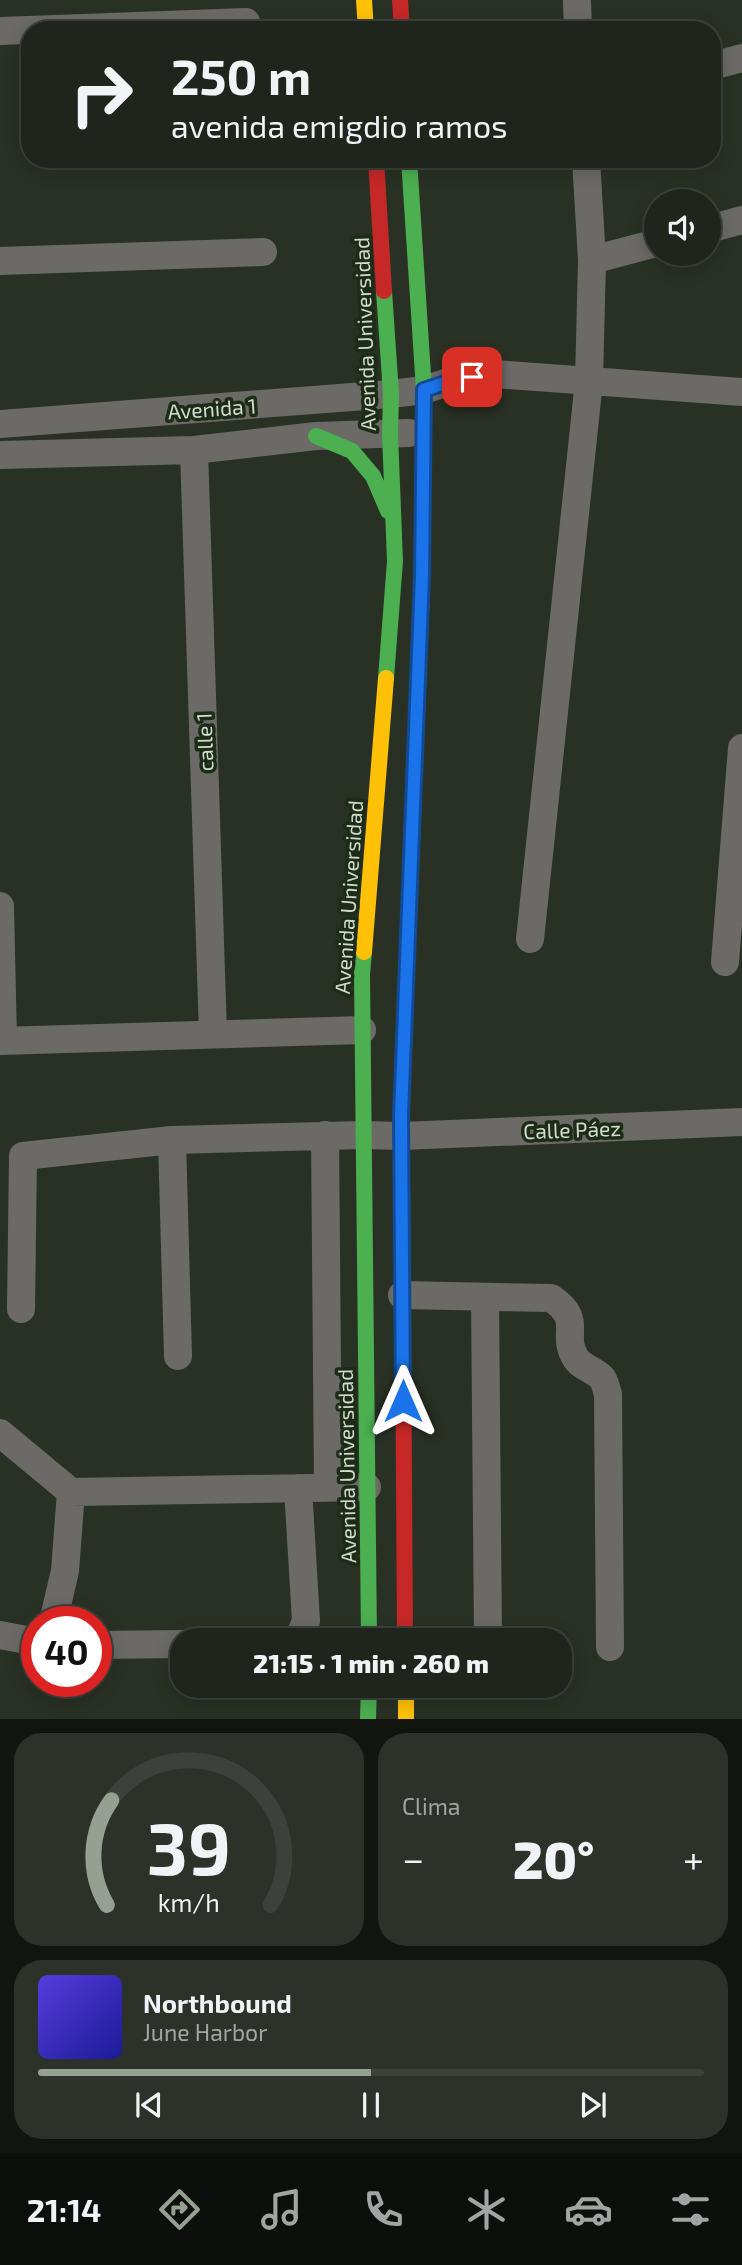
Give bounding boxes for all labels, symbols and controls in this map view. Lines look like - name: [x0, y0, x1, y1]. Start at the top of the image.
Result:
- text: 250 m: [171, 46, 311, 105]
- icon: right: [56, 49, 147, 140]
- text: avenida emigdio ramos: [171, 106, 507, 144]
- map controls: [644, 189, 721, 266]
- button: sound: [644, 189, 721, 266]
- street label: Avenida Universidad: [348, 237, 380, 431]
- pin: [442, 347, 502, 407]
- icon: arrive: [453, 358, 491, 396]
- street label: Avenida 1: [167, 392, 257, 424]
- street label: calle 1: [190, 712, 218, 772]
- street label: Avenida Universidad: [329, 799, 367, 995]
- street label: Calle Páez: [523, 1115, 621, 1143]
- position arrow: [366, 1364, 440, 1438]
- street label: Avenida Universidad: [332, 1369, 360, 1563]
- speed limit sign: 40: [21, 1606, 112, 1697]
- text: 21:15 · 1 min · 260 m: [253, 1647, 489, 1678]
- text: Clima: [402, 1792, 460, 1820]
- text: 39: [147, 1803, 231, 1891]
- text: 20°: [513, 1827, 594, 1889]
- text: −: [402, 1835, 424, 1881]
- text: +: [683, 1835, 704, 1881]
- text: km/h: [158, 1887, 220, 1917]
- text: Northbound: [143, 1987, 292, 2018]
- text: June Harbor: [143, 2018, 267, 2046]
- icon: previous: [130, 2086, 168, 2124]
- icon: pause: [352, 2086, 390, 2124]
- icon: next: [574, 2086, 612, 2124]
- icon: directions: [155, 2185, 204, 2234]
- icon: music: [257, 2185, 306, 2234]
- icon: phone: [359, 2185, 408, 2234]
- icon: climate: [462, 2185, 511, 2234]
- icon: car: [564, 2185, 613, 2234]
- icon: filters: [666, 2185, 715, 2234]
- text: 21:14: [27, 2190, 102, 2228]

